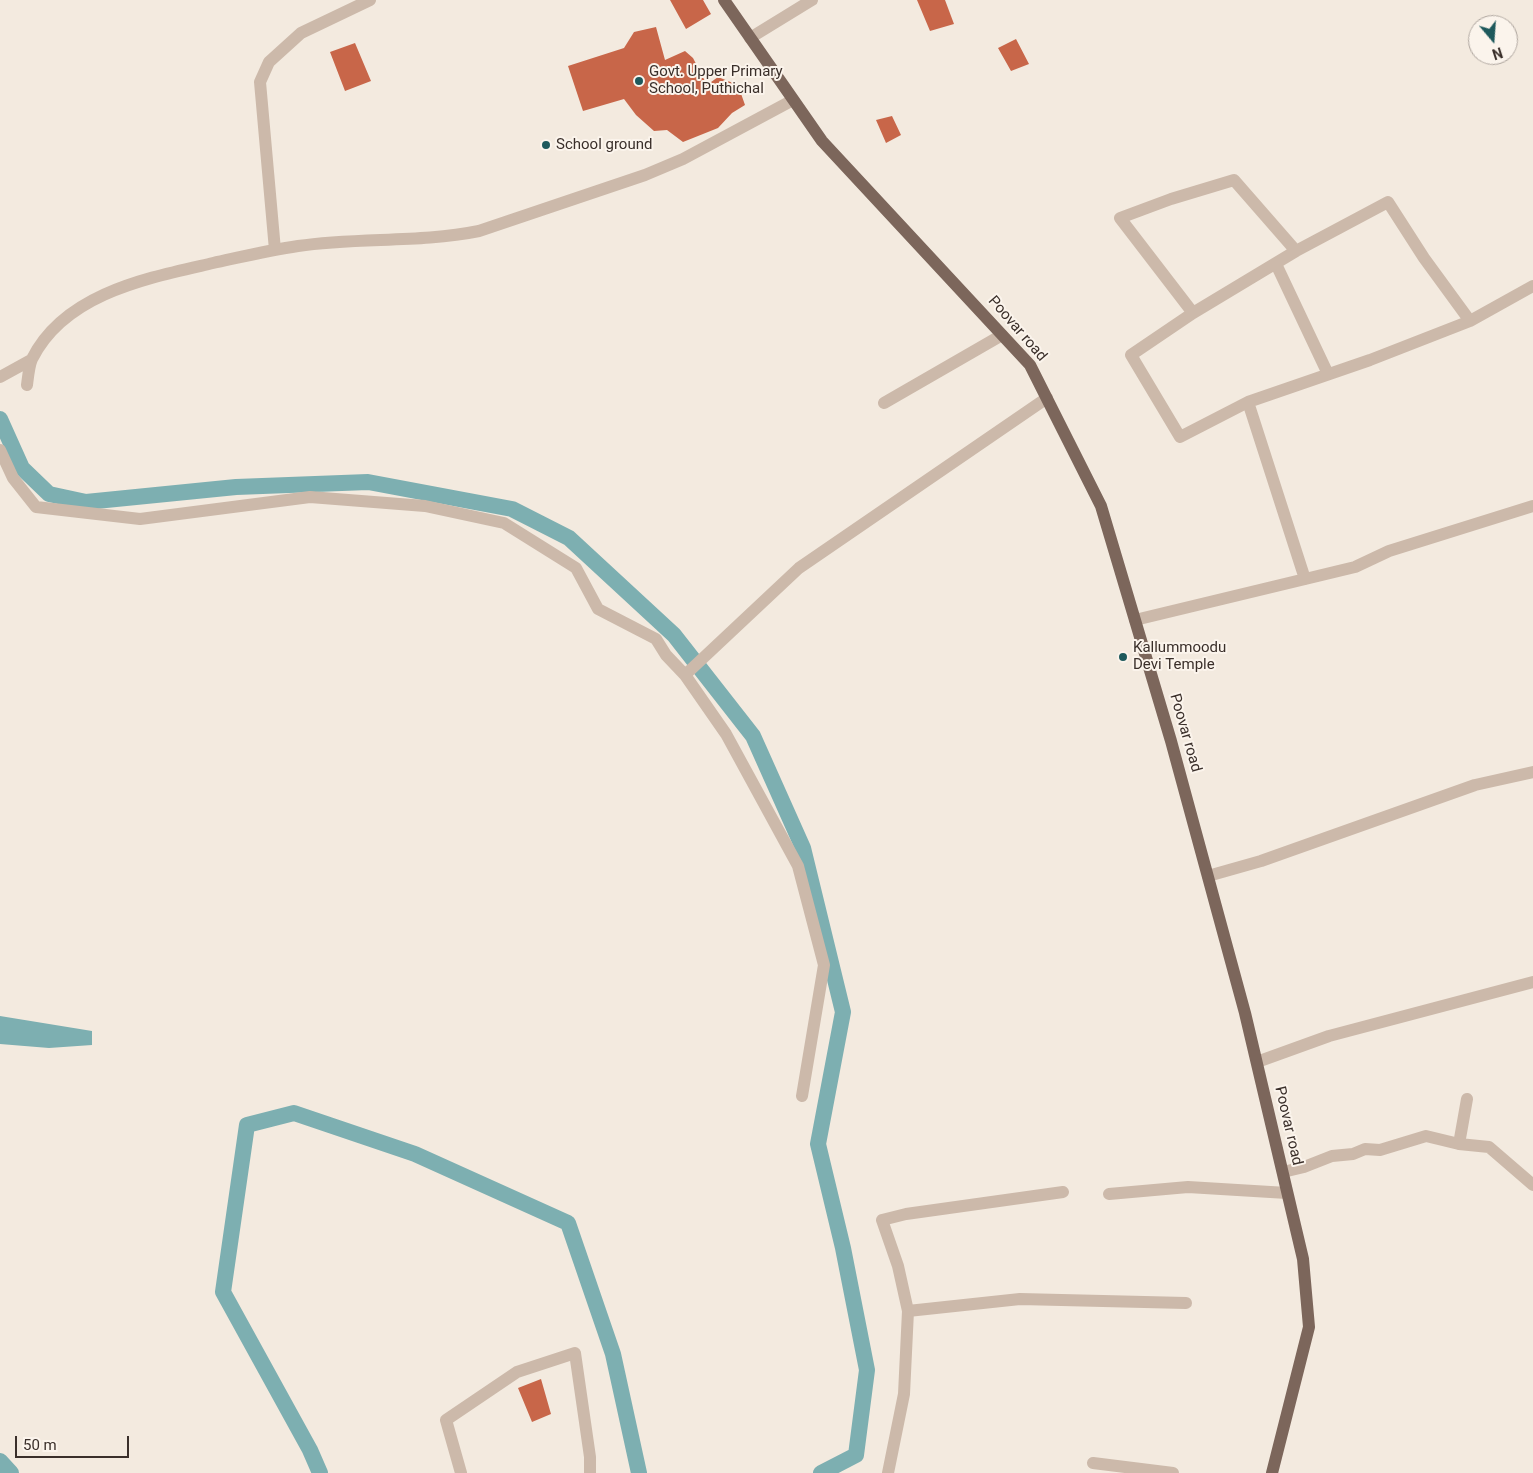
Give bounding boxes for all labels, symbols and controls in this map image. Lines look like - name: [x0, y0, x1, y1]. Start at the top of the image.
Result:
- north arrow: [1468, 15, 1518, 65]
- text: N: [1490, 44, 1505, 62]
- place label: Govt. Upper Primary School, Puthichal: [649, 63, 783, 98]
- marker: Govt. Upper Primary School, Puthichal: [633, 75, 645, 87]
- place label: School ground: [556, 136, 652, 154]
- marker: School ground: [540, 139, 552, 151]
- street label: Poovar road: [984, 293, 1050, 365]
- place label: Kallummoodu Devi Temple: [1133, 639, 1226, 674]
- marker: Kallummoodu Devi Temple: [1117, 651, 1129, 663]
- street label: Poovar road: [1165, 692, 1205, 774]
- street label: Poovar road: [1270, 1085, 1306, 1167]
- scale bar: [18, 1426, 131, 1458]
- text: 50 m: [23, 1436, 57, 1454]

